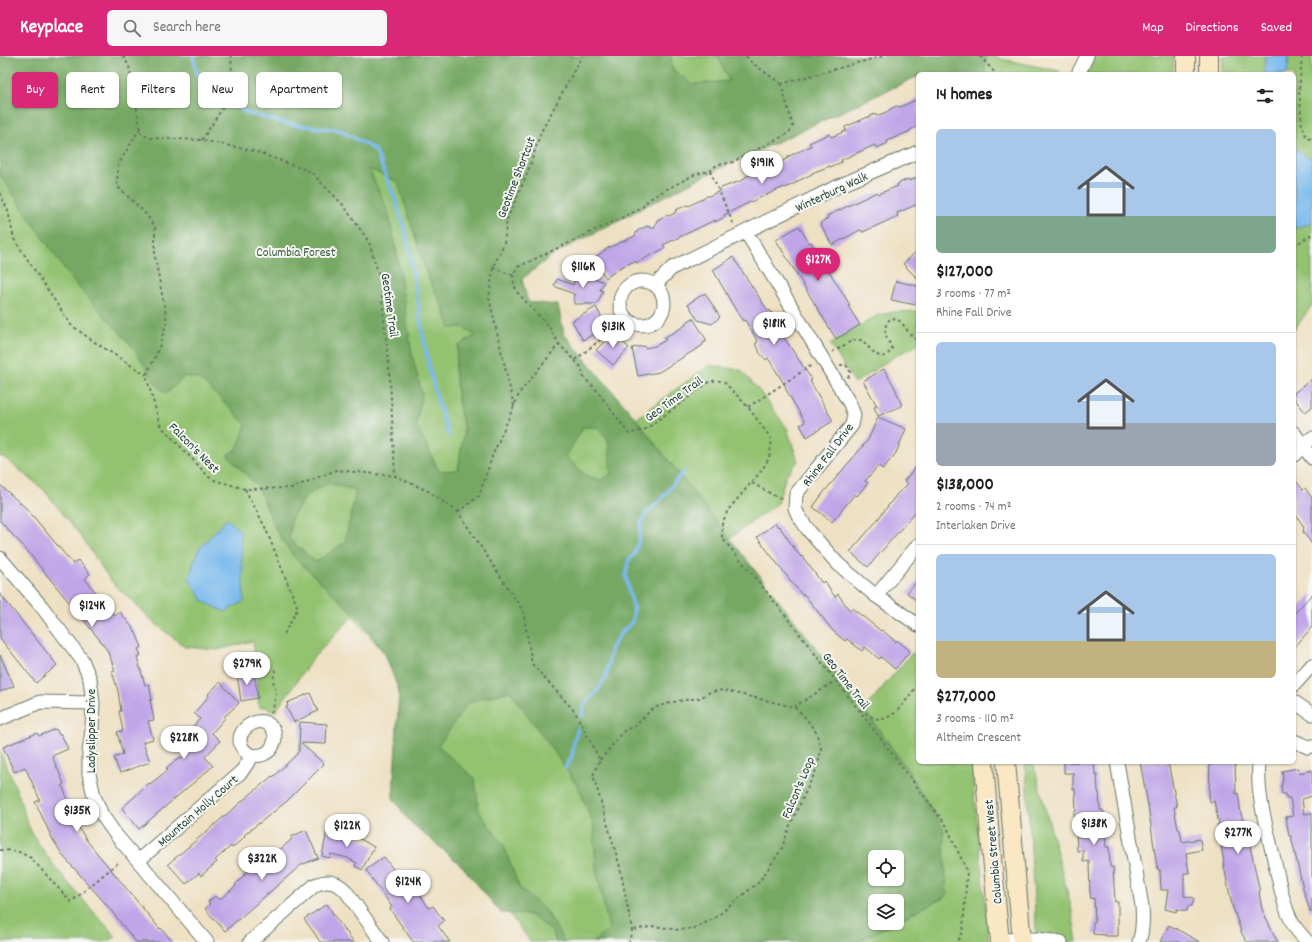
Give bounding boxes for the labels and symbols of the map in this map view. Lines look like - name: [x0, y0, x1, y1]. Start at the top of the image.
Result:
- street label: Geotime Shortcut: [493, 134, 542, 221]
- pin: $191K: [734, 151, 790, 185]
- street label: Winterburg Walk: [793, 168, 871, 218]
- park label: Columbia Forest: [256, 244, 336, 263]
- pin: $127K: [790, 248, 846, 282]
- pin: $116K: [555, 255, 611, 289]
- street label: Geotime Trail: [375, 272, 402, 339]
- pin: $181K: [746, 312, 802, 346]
- pin: $131K: [585, 315, 641, 349]
- street label: Geo Time Trail: [641, 372, 708, 428]
- street label: Falcon's Nest: [163, 419, 223, 479]
- street label: Rhine Fall Drive: [799, 419, 859, 491]
- pin: $124K: [64, 594, 120, 628]
- street label: Geo Time Trail: [817, 649, 873, 714]
- pin: $279K: [219, 652, 275, 686]
- street label: Ladyslipper Drive: [83, 689, 102, 773]
- pin: $228K: [156, 726, 212, 760]
- street label: Falcon's Loop: [778, 754, 821, 822]
- street label: Mountain Holly Court: [154, 771, 243, 852]
- street label: Columbia Street West: [980, 798, 1009, 905]
- pin: $135K: [49, 799, 105, 833]
- pin: $138K: [1066, 812, 1122, 846]
- pin: $122K: [319, 814, 375, 848]
- pin: $277K: [1210, 821, 1266, 855]
- pin: $322K: [234, 847, 290, 881]
- pin: $124K: [380, 870, 436, 904]

